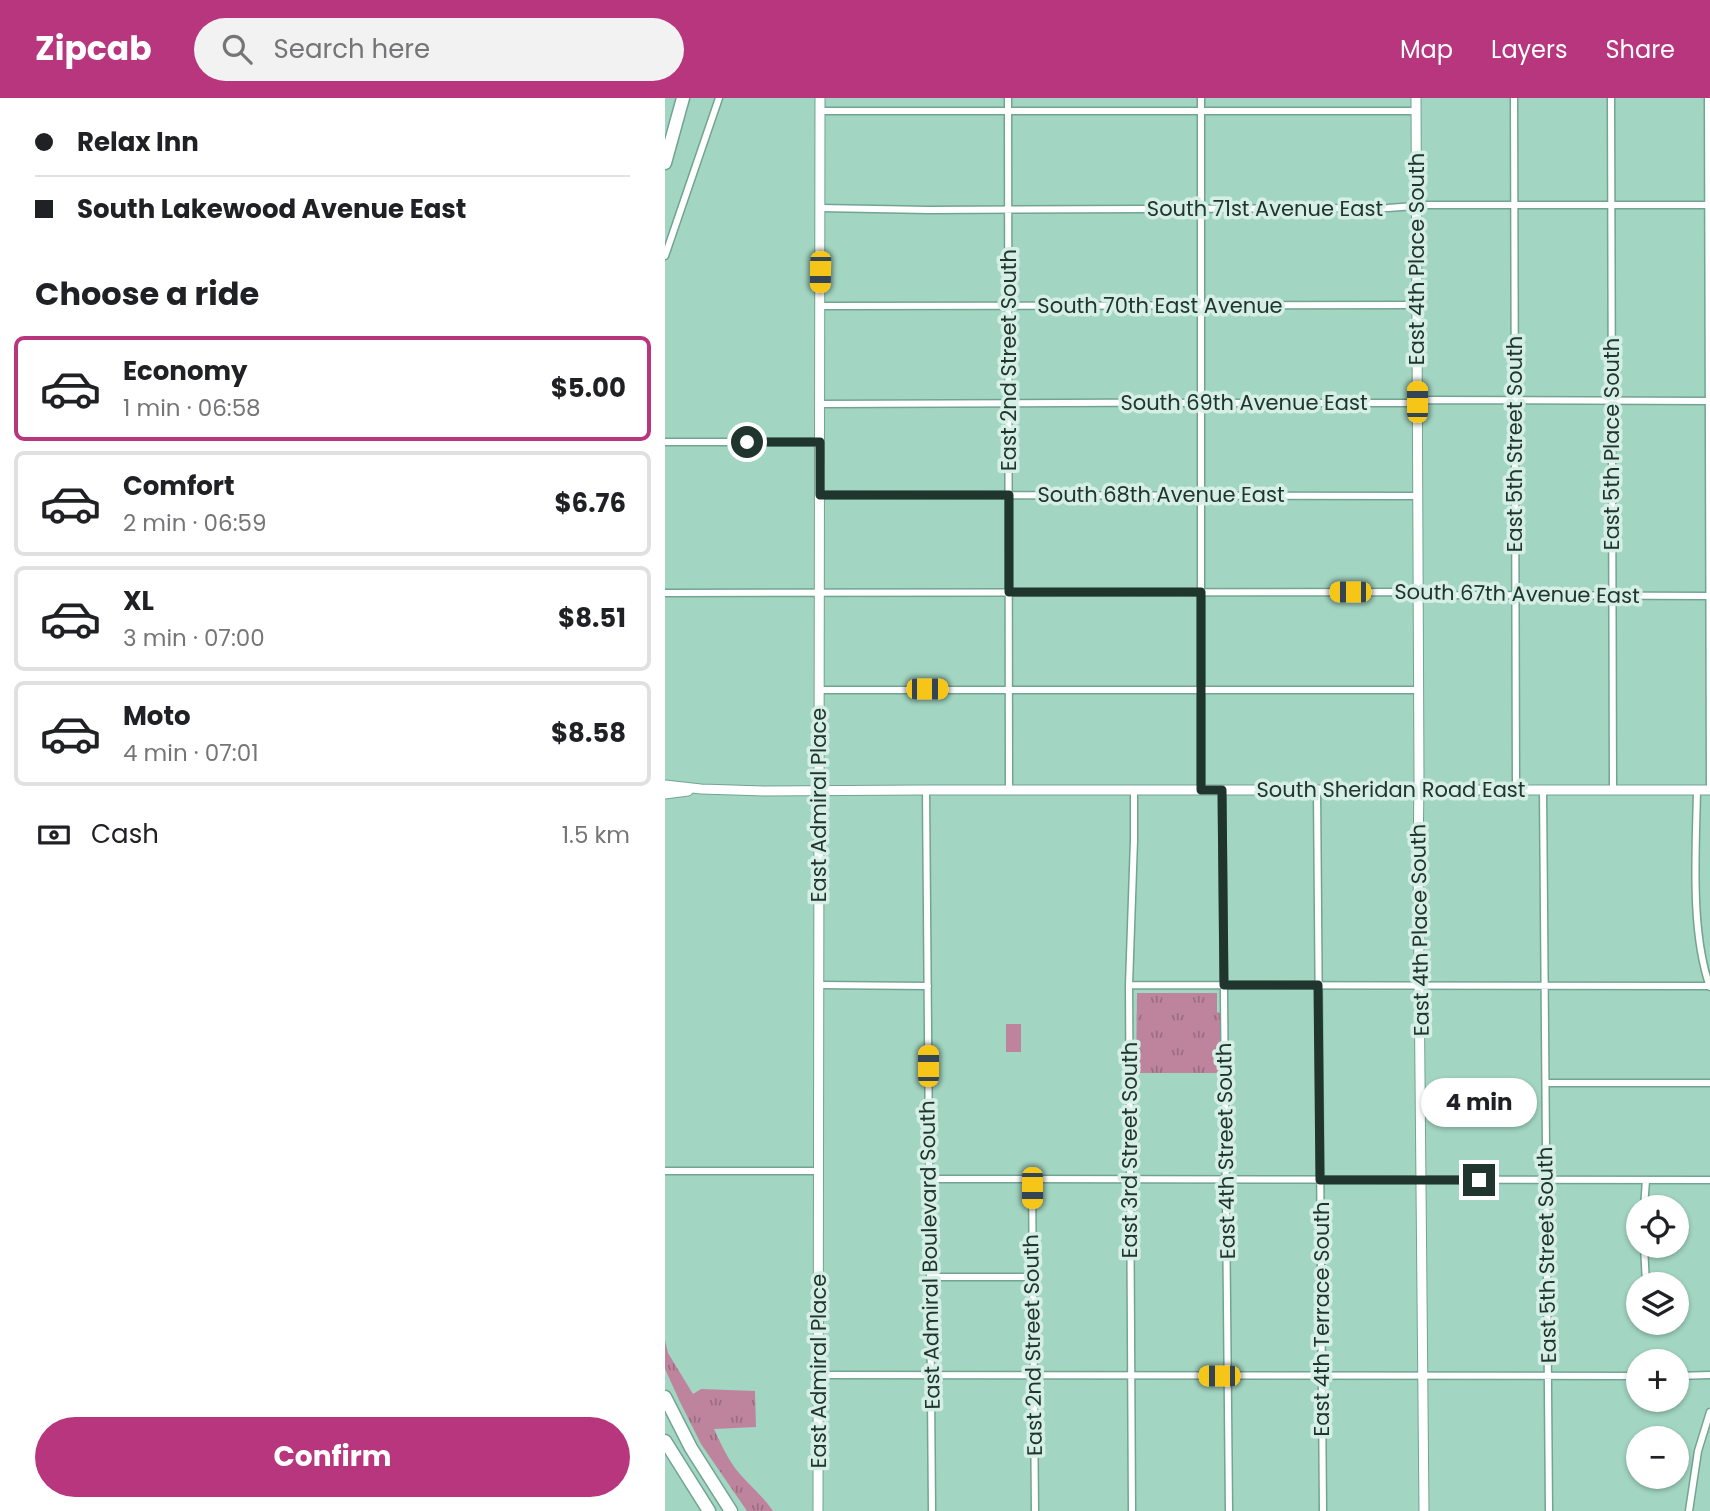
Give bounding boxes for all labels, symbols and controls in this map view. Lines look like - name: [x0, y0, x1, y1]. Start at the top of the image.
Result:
- search box: [194, 18, 684, 81]
- text: Zipcab: [35, 25, 152, 72]
- icon: search: [218, 30, 256, 68]
- text: Search here: [274, 31, 430, 67]
- text: Map: [1400, 33, 1453, 66]
- text: Layers: [1491, 33, 1567, 66]
- text: Share: [1605, 33, 1675, 66]
- text: Relax Inn: [77, 124, 199, 160]
- street label: East 4th Place South: [1402, 153, 1431, 365]
- text: South Lakewood Avenue East: [77, 191, 466, 227]
- street label: South 71st Avenue East: [1147, 194, 1383, 223]
- street label: East 2nd Street South: [994, 249, 1023, 471]
- car: [810, 251, 831, 293]
- text: Choose a ride: [35, 271, 259, 316]
- street label: South 70th East Avenue: [1037, 291, 1283, 320]
- street label: East 5th Street South: [1500, 336, 1529, 552]
- street label: East 5th Place South: [1597, 338, 1626, 550]
- text: Economy: [123, 353, 247, 389]
- icon: car: [39, 357, 102, 420]
- text: $5.00: [551, 370, 626, 406]
- car: [1407, 381, 1428, 423]
- street label: South 69th Avenue East: [1120, 388, 1368, 417]
- text: 1 min · 06:58: [123, 392, 261, 424]
- route start: [731, 426, 763, 458]
- text: Comfort: [123, 468, 235, 504]
- icon: car: [39, 472, 102, 535]
- street label: South 68th Avenue East: [1037, 480, 1285, 509]
- text: $6.76: [555, 485, 626, 521]
- text: 2 min · 06:59: [123, 507, 266, 539]
- street label: South 67th Avenue East: [1394, 577, 1640, 610]
- car: [1330, 582, 1372, 603]
- text: XL: [123, 583, 154, 619]
- icon: car: [39, 587, 102, 650]
- text: $8.51: [558, 600, 626, 636]
- text: 3 min · 07:00: [123, 622, 265, 654]
- car: [907, 679, 949, 700]
- text: Moto: [123, 698, 191, 734]
- icon: car: [39, 702, 102, 765]
- street label: East Admiral Place: [804, 708, 833, 902]
- text: $8.58: [551, 715, 626, 751]
- text: 4 min · 07:01: [123, 737, 259, 769]
- street label: South Sheridan Road East: [1257, 775, 1525, 804]
- icon: cash: [35, 816, 73, 854]
- text: Cash: [91, 816, 159, 852]
- text: 1.5 km: [562, 819, 630, 851]
- street label: East 4th Place South: [1403, 824, 1436, 1036]
- street label: East 3rd Street South: [1115, 1042, 1144, 1258]
- street label: East 4th Street South: [1209, 1043, 1242, 1259]
- car: [918, 1045, 939, 1087]
- callout: 4 min: [1421, 1079, 1537, 1128]
- text: 4 min: [1445, 1086, 1513, 1118]
- street label: East Admiral Boulevard South: [912, 1100, 947, 1410]
- street label: East 5th Street South: [1530, 1147, 1563, 1363]
- route end: [1463, 1164, 1495, 1196]
- car: [1022, 1167, 1043, 1209]
- map controls: [1626, 1195, 1689, 1489]
- button: locate: [1626, 1195, 1689, 1258]
- street label: East 4th Terrace South: [1307, 1202, 1336, 1437]
- street label: East 2nd Street South: [1016, 1234, 1049, 1456]
- button: layers: [1626, 1272, 1689, 1335]
- street label: East Admiral Place: [804, 1274, 833, 1468]
- button: +: [1626, 1349, 1689, 1412]
- car: [1199, 1366, 1241, 1387]
- button: Confirm: [35, 1417, 630, 1497]
- button: −: [1626, 1426, 1689, 1489]

